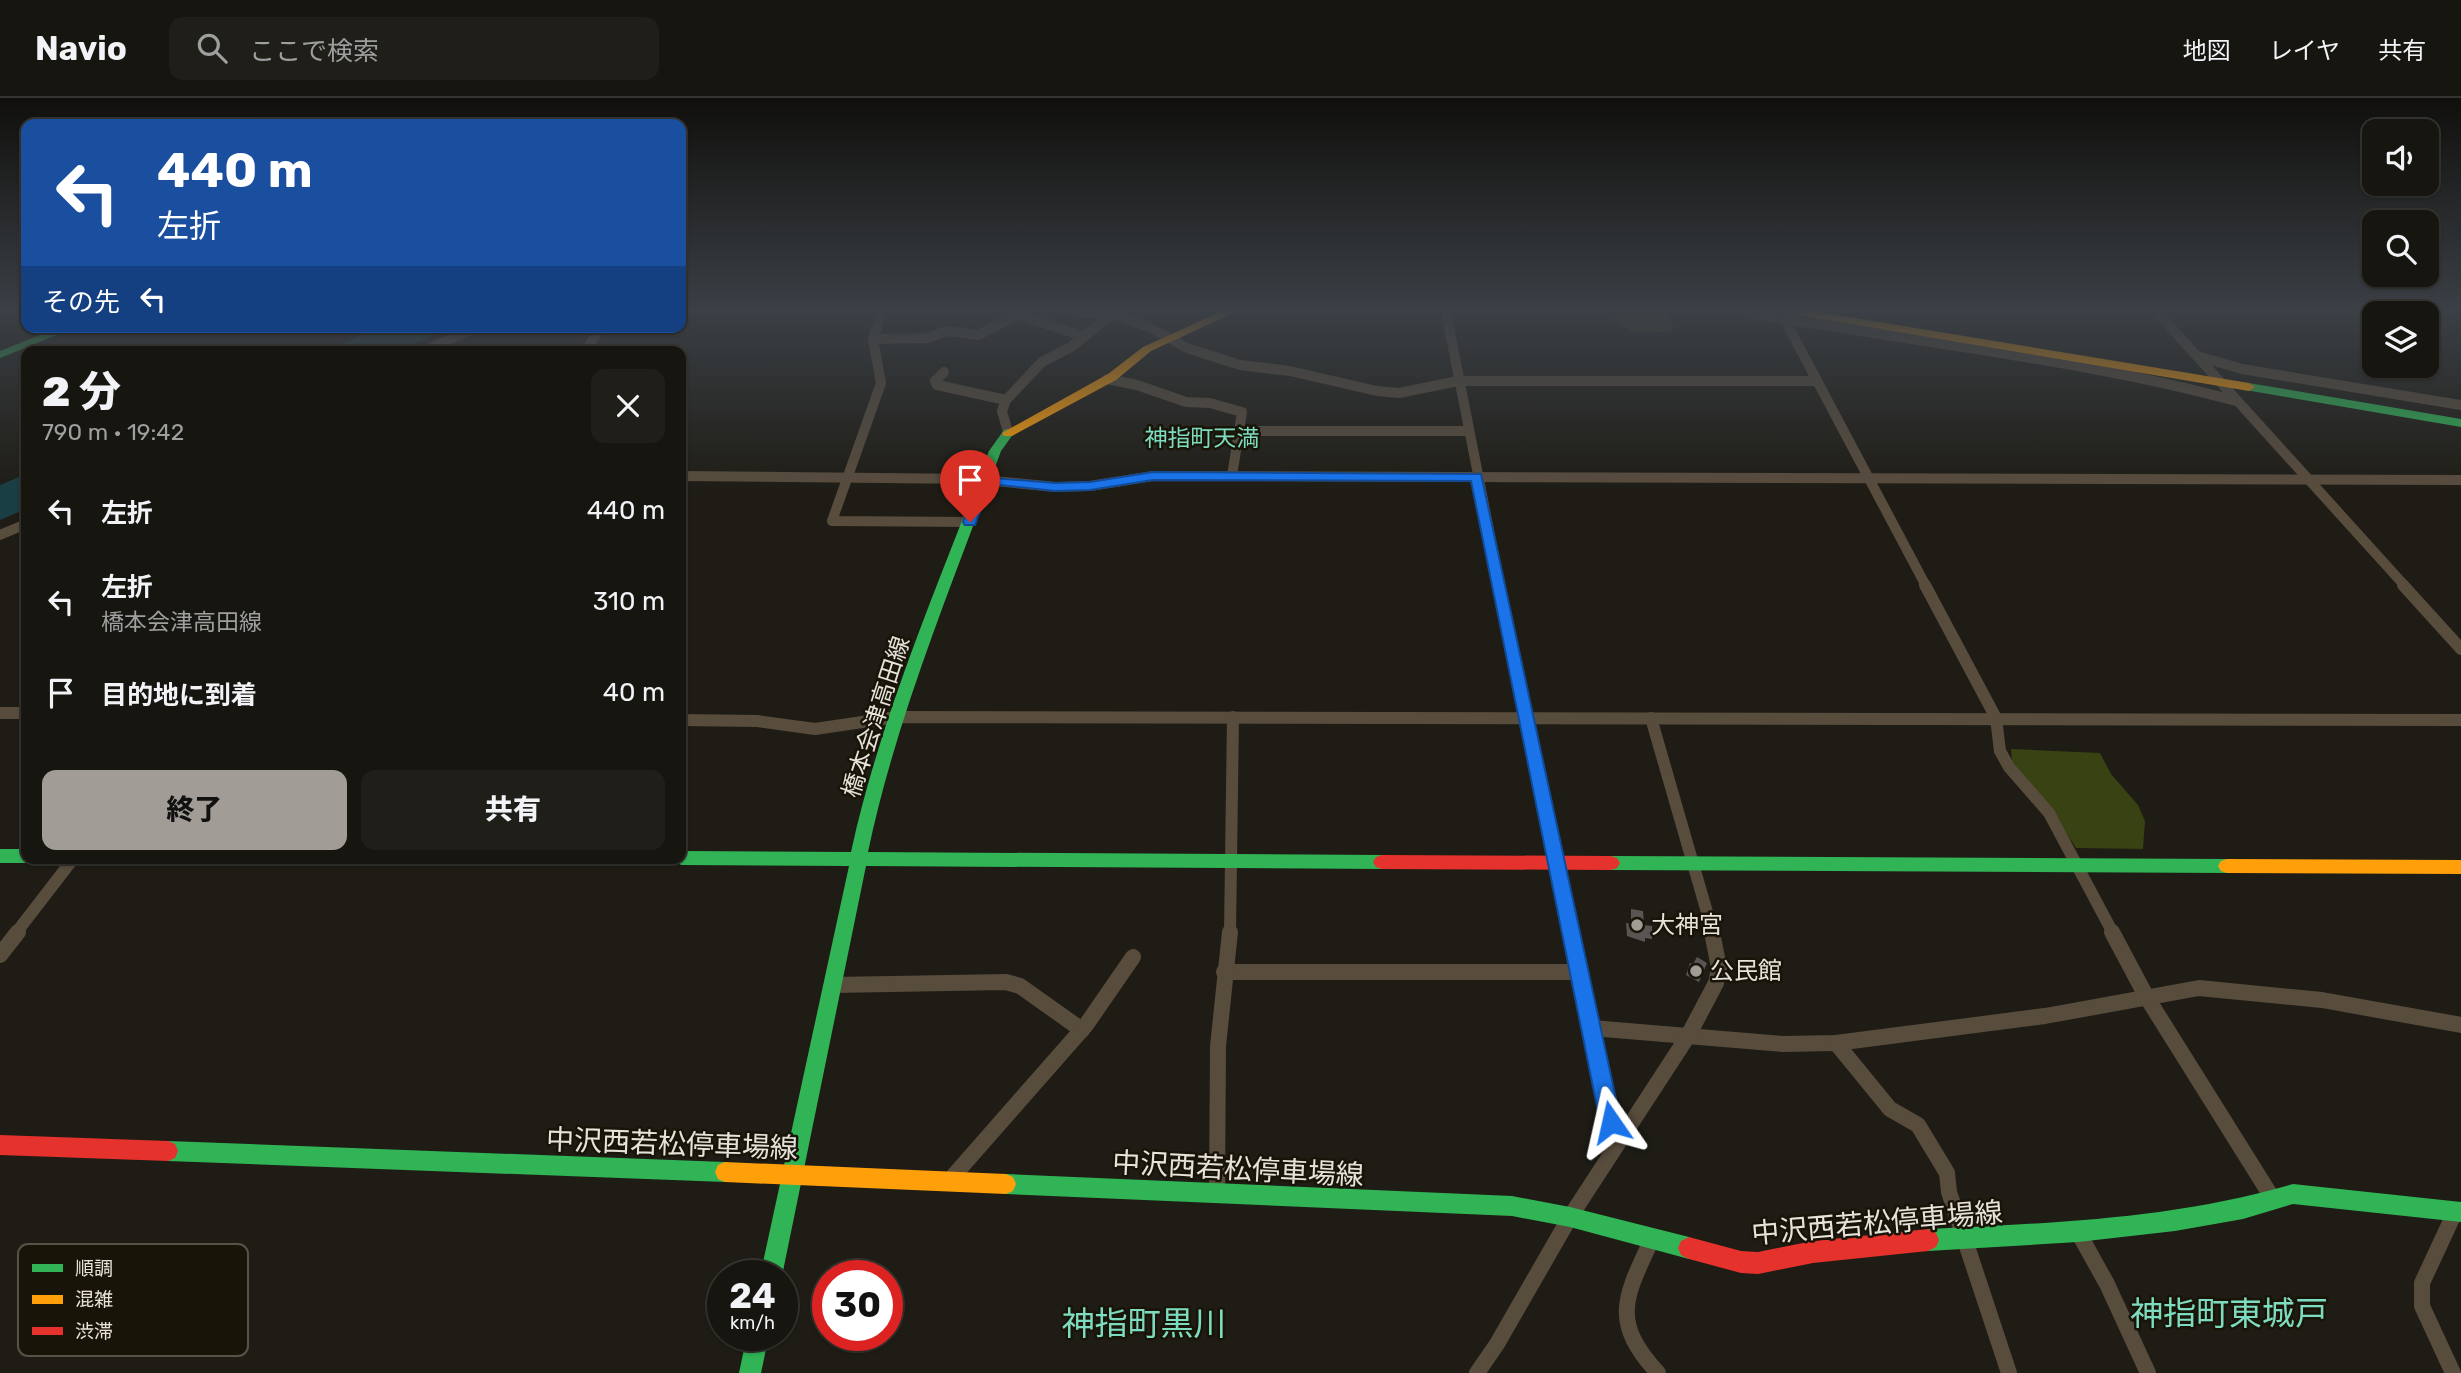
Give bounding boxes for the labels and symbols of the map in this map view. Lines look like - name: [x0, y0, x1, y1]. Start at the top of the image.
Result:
- district label: 神指町天満: [1145, 424, 1260, 452]
- pin: [940, 450, 1000, 522]
- street label: 橋本会津高田線: [837, 633, 915, 801]
- place label: 大神宮: [1651, 911, 1723, 939]
- marker: 大神宮: [1629, 917, 1645, 933]
- place label: 公民館: [1710, 957, 1782, 985]
- marker: 公民館: [1688, 963, 1704, 979]
- position arrow: [1574, 1085, 1648, 1159]
- street label: 中沢西若松停車場線: [545, 1123, 799, 1165]
- street label: 中沢西若松停車場線: [1111, 1146, 1365, 1192]
- street label: 中沢西若松停車場線: [1750, 1196, 2004, 1250]
- legend: [18, 1244, 248, 1356]
- text: 順調: [75, 1257, 113, 1280]
- speed limit sign: 30: [812, 1260, 903, 1351]
- text: 混雑: [75, 1288, 113, 1311]
- district label: 神指町東城戸: [2130, 1294, 2328, 1333]
- district label: 神指町黒川: [1062, 1304, 1227, 1343]
- text: 渋滞: [75, 1320, 113, 1343]

